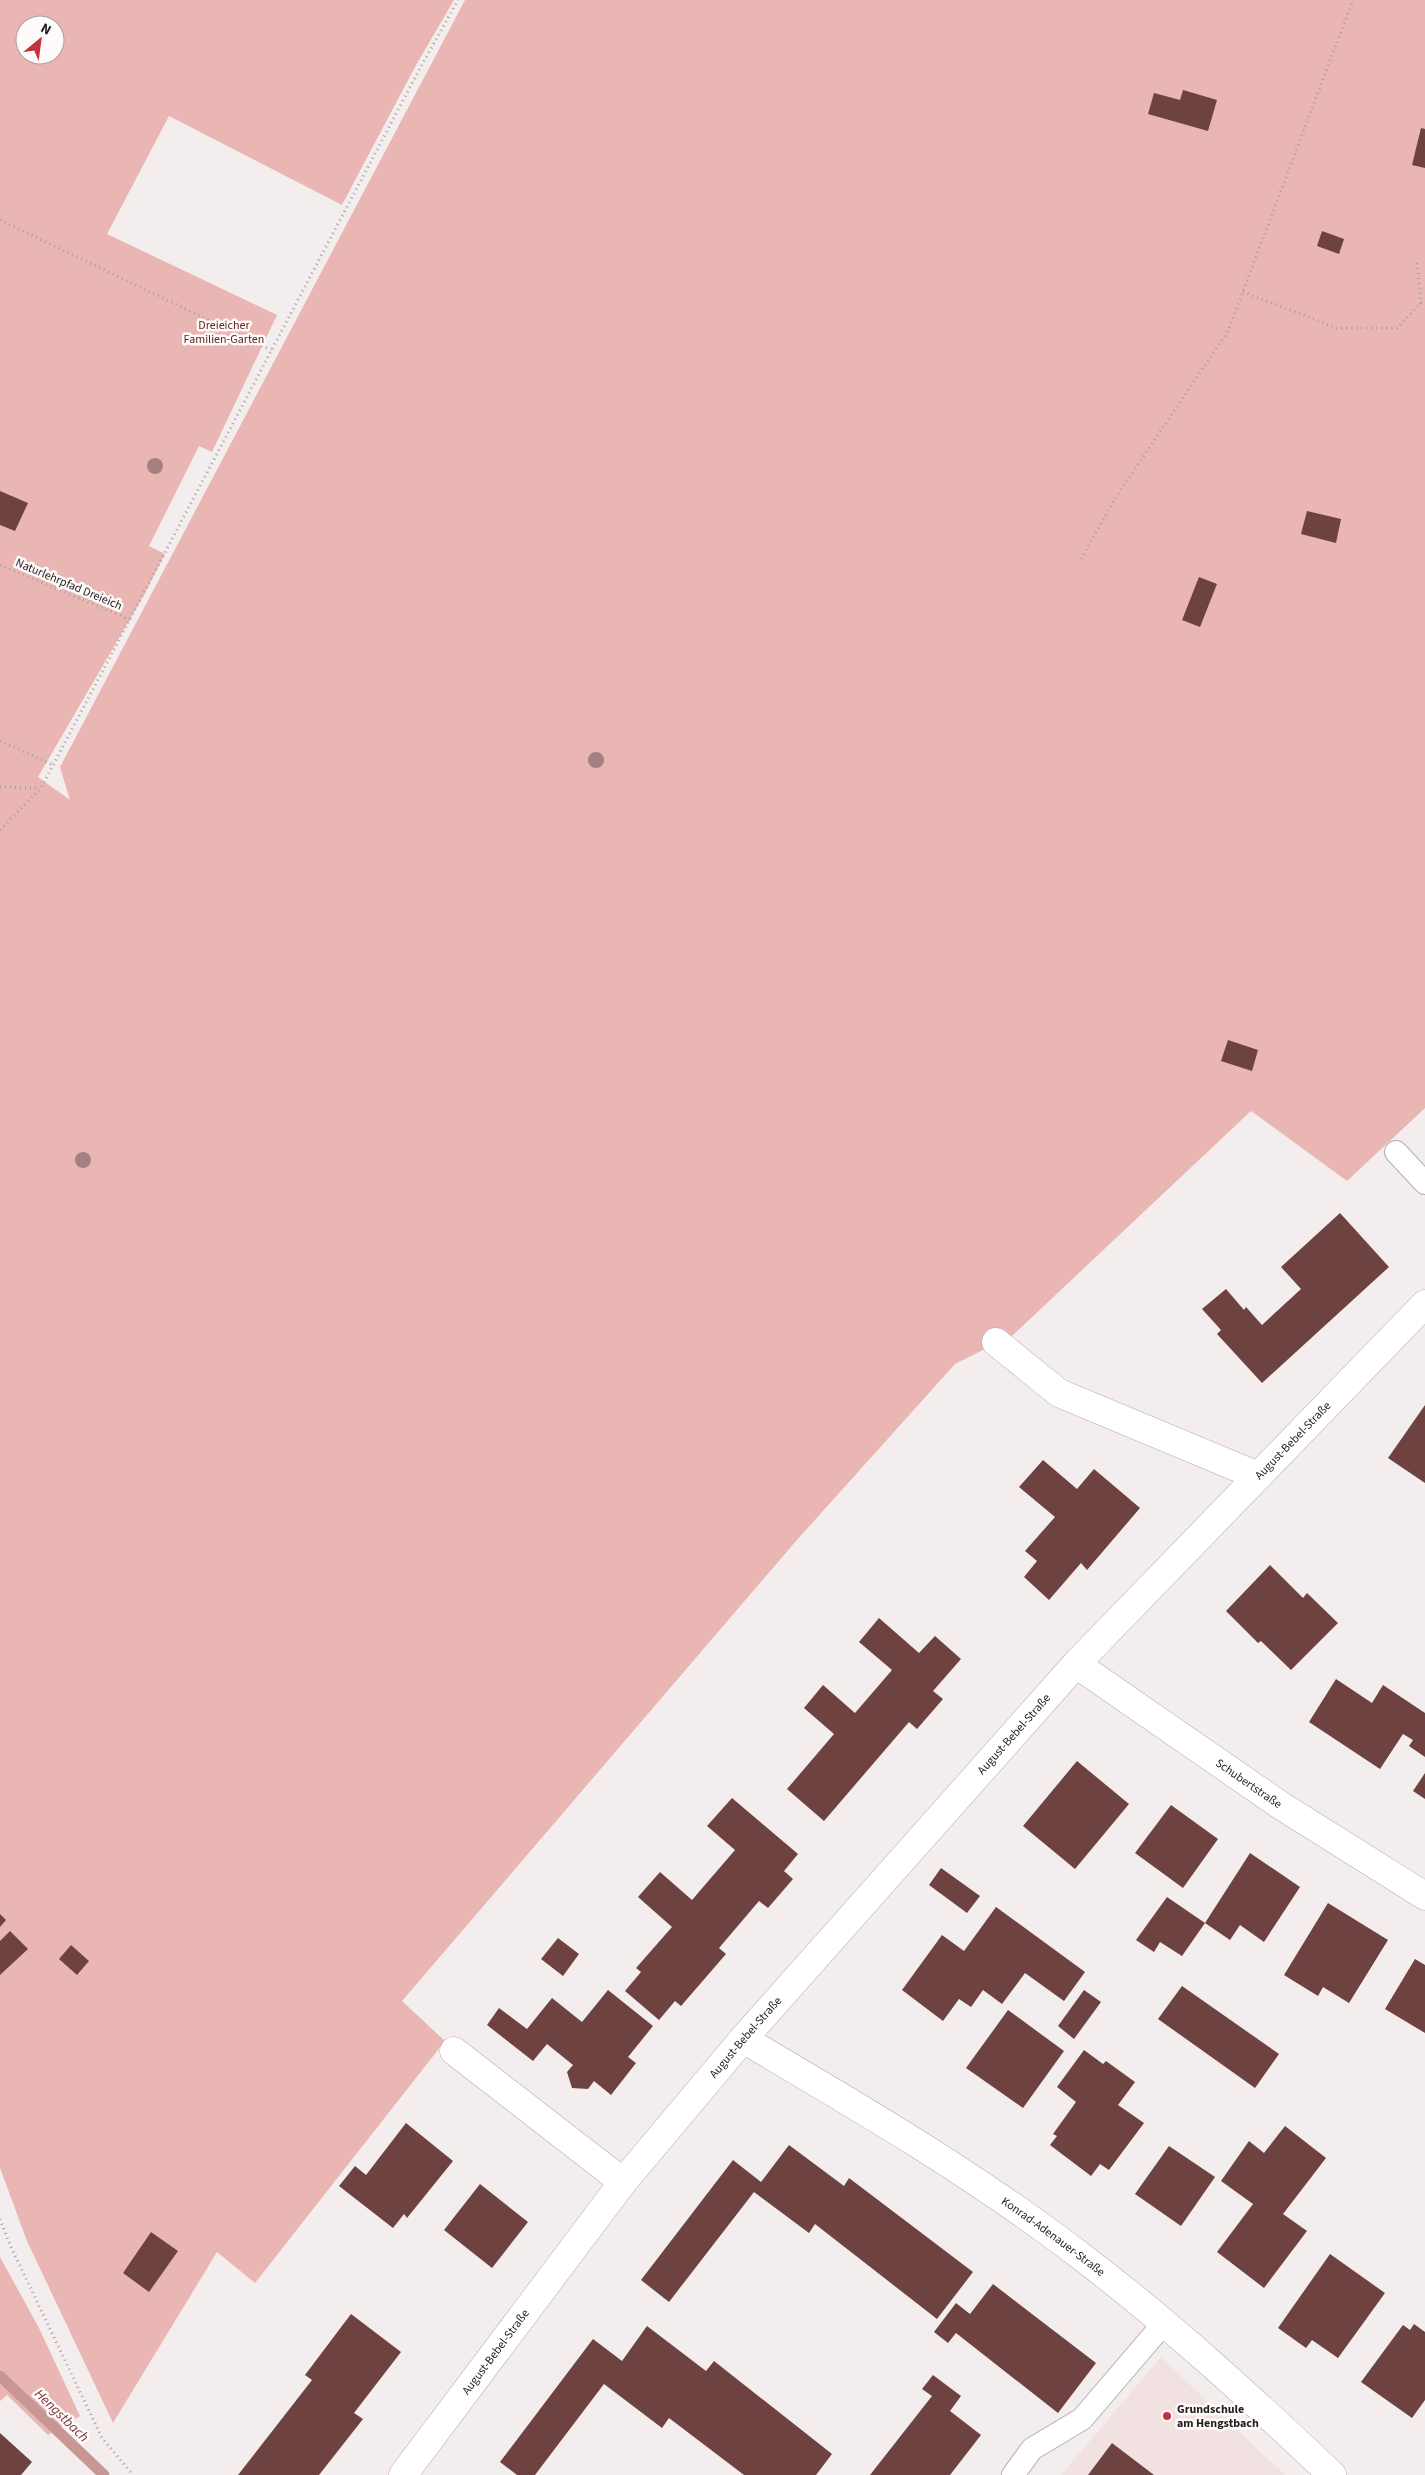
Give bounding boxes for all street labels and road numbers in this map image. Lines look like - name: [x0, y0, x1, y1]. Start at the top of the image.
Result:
- street label: Naturlehrpfad Dreieich: [13, 554, 125, 615]
- street label: August-Bebel-Straße: [1251, 1398, 1335, 1484]
- street label: August-Bebel-Straße: [974, 1690, 1055, 1778]
- street label: Schubertstraße: [1212, 1755, 1285, 1813]
- street label: August-Bebel-Straße: [706, 1993, 786, 2082]
- street label: Konrad-Adenauer-Straße: [998, 2193, 1108, 2281]
- street label: August-Bebel-Straße: [458, 2306, 534, 2398]

